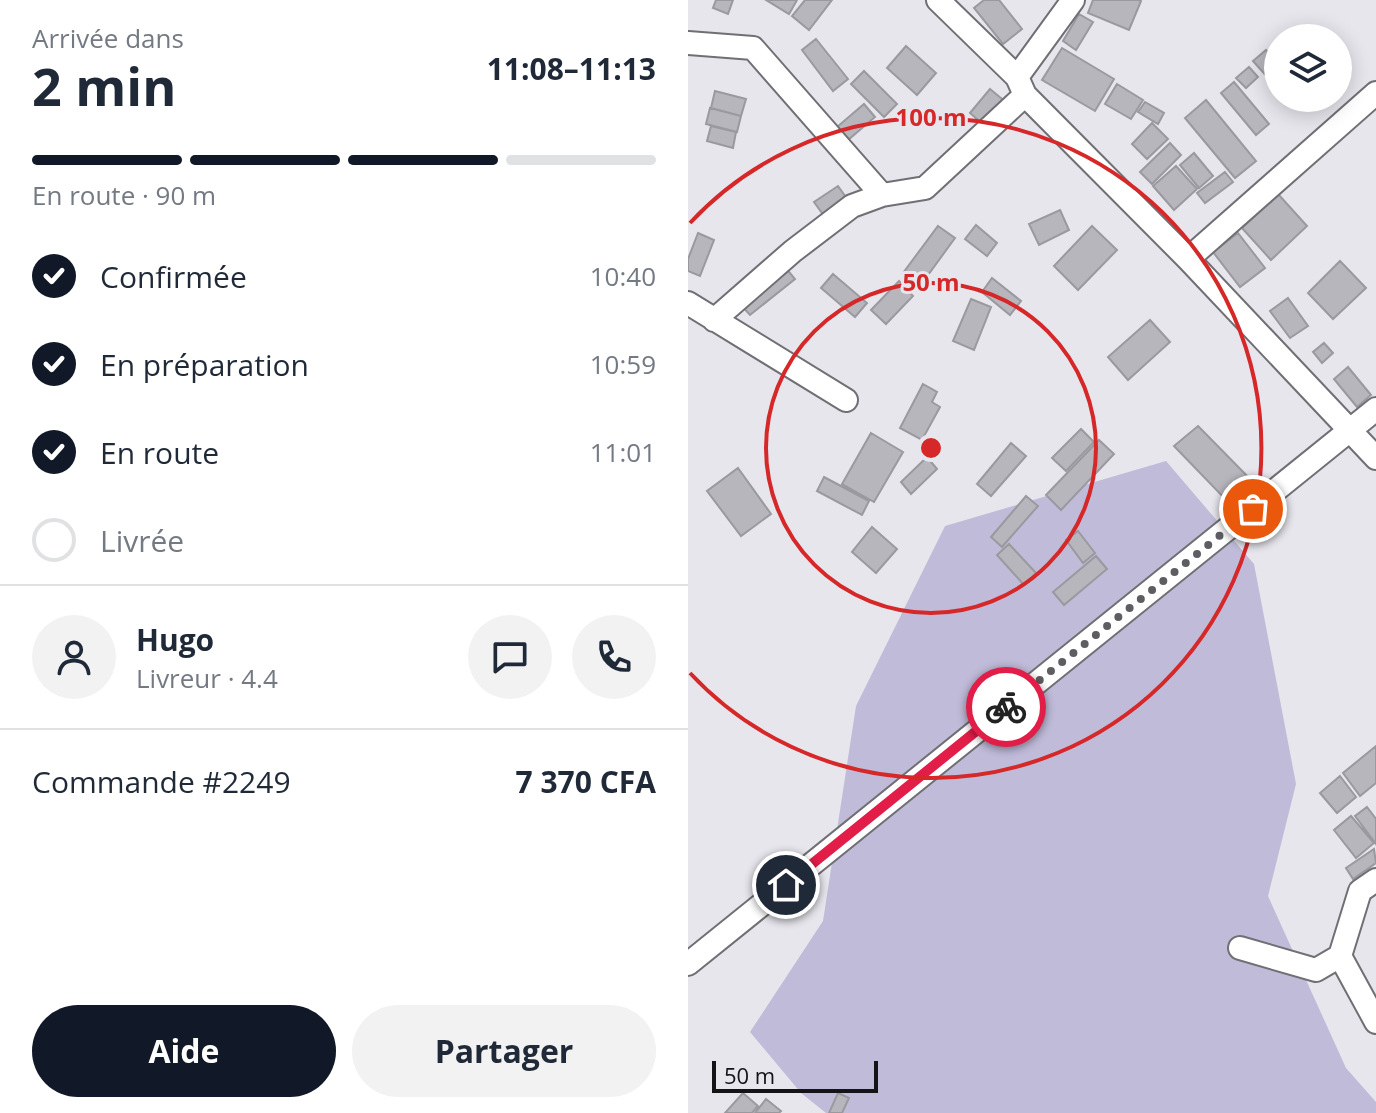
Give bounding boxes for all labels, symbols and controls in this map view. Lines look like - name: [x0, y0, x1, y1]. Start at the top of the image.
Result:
- text: Arrivée dans: [32, 20, 184, 56]
- map controls: [1264, 24, 1352, 112]
- button: layers: [1264, 24, 1352, 112]
- text: 11:08–11:13: [487, 48, 656, 89]
- text: 2 min: [32, 50, 176, 121]
- text: 100 m: [896, 100, 966, 133]
- text: En route · 90 m: [32, 177, 216, 213]
- icon: check: [32, 254, 76, 298]
- text: Confirmée: [100, 256, 247, 297]
- text: 10:40: [590, 258, 656, 294]
- text: 50 m: [902, 265, 960, 298]
- icon: check: [32, 342, 76, 386]
- text: En préparation: [100, 344, 309, 385]
- text: 10:59: [590, 346, 656, 382]
- icon: check: [32, 430, 76, 474]
- text: En route: [100, 432, 219, 473]
- text: 11:01: [590, 434, 656, 470]
- centre of rings: [917, 434, 945, 462]
- pin: [1219, 475, 1287, 543]
- icon: bag: [1231, 487, 1275, 531]
- text: Livrée: [100, 520, 184, 561]
- button: person: [32, 615, 116, 699]
- button: chat: [468, 615, 552, 699]
- button: phone: [572, 615, 656, 699]
- text: Hugo: [136, 619, 214, 660]
- text: Livreur · 4.4: [136, 660, 278, 696]
- courier: [966, 667, 1046, 747]
- icon: bike: [984, 685, 1028, 729]
- text: Commande #2249: [32, 761, 291, 802]
- text: 7 370 CFA: [516, 761, 656, 802]
- pin: [752, 851, 820, 919]
- icon: home: [764, 863, 808, 907]
- button: Aide: [32, 1005, 336, 1097]
- button: Partager: [352, 1005, 656, 1097]
- scale bar: [712, 1057, 878, 1093]
- text: 50 m: [724, 1060, 775, 1090]

